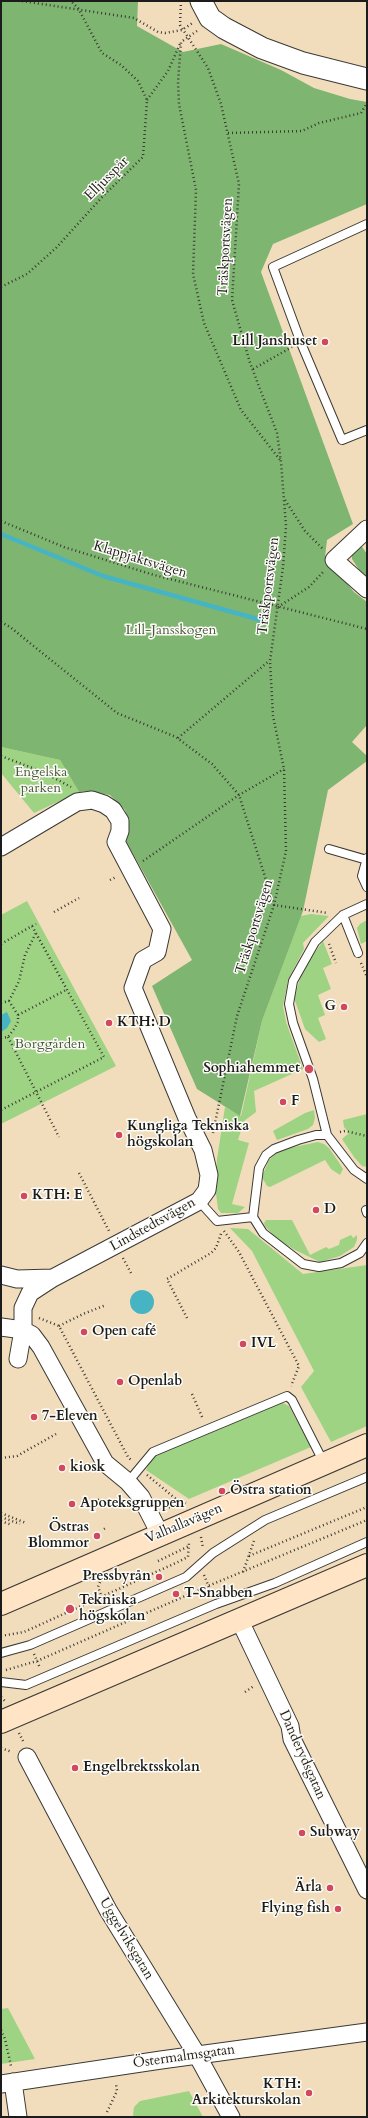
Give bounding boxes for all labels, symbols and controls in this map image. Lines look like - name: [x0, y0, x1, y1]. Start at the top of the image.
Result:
- street label: Elljusspår: [81, 153, 133, 205]
- street label: Träskportsvägen: [215, 197, 237, 297]
- place label: Lill Janshuset: [232, 334, 317, 350]
- marker: Lill Janshuset: [320, 337, 330, 347]
- street label: Träskportsvägen: [255, 536, 283, 636]
- street label: Klappjaktsvägen: [91, 538, 189, 582]
- park label: Lill-Jansskogen: [125, 623, 217, 639]
- park label: Engelska parken: [15, 765, 67, 798]
- street label: Träskportsvägen: [233, 878, 277, 976]
- place label: G: [325, 999, 336, 1015]
- marker: G: [339, 1002, 349, 1012]
- place label: KTH: D: [117, 1015, 171, 1031]
- marker: KTH: D: [104, 1018, 114, 1028]
- park label: Borggården: [15, 1037, 85, 1053]
- place label: Sophiahemmet: [203, 1061, 300, 1077]
- marker: Sophiahemmet: [303, 1063, 315, 1075]
- place label: F: [291, 1094, 299, 1110]
- marker: F: [278, 1097, 288, 1107]
- place label: Kungliga Tekniska högskolan: [127, 1119, 249, 1152]
- marker: Kungliga Tekniska högskolan: [114, 1130, 124, 1140]
- place label: KTH: E: [32, 1188, 83, 1204]
- marker: KTH: E: [19, 1191, 29, 1201]
- street label: Lindstedtsvägen: [107, 1195, 199, 1255]
- place label: D: [324, 1202, 336, 1218]
- marker: D: [311, 1205, 321, 1215]
- place label: Open café: [92, 1324, 156, 1340]
- marker: Open café: [79, 1327, 89, 1337]
- place label: IVL: [251, 1336, 276, 1352]
- marker: IVL: [238, 1339, 248, 1349]
- place label: Openlab: [128, 1374, 182, 1390]
- marker: Openlab: [115, 1377, 125, 1387]
- place label: 7-Eleven: [42, 1409, 98, 1425]
- marker: 7-Eleven: [29, 1412, 39, 1422]
- place label: kiosk: [70, 1460, 105, 1476]
- marker: kiosk: [57, 1463, 67, 1473]
- place label: Östra station: [230, 1483, 312, 1499]
- marker: Östra station: [217, 1486, 227, 1496]
- place label: Apoteksgruppen: [80, 1496, 185, 1512]
- marker: Apoteksgruppen: [67, 1499, 77, 1509]
- street label: Valhallavägen: [143, 1500, 225, 1548]
- place label: Östras Blommor: [28, 1520, 89, 1552]
- marker: Östras Blommor: [92, 1531, 102, 1541]
- place label: Pressbyrån: [82, 1569, 151, 1585]
- marker: Pressbyrån: [154, 1572, 164, 1582]
- place label: T-Snabben: [184, 1586, 253, 1602]
- marker: T-Snabben: [171, 1589, 181, 1599]
- place label: Tekniska högskolan: [79, 1593, 146, 1626]
- marker: Tekniska högskolan: [64, 1603, 76, 1615]
- street label: Danderydsgatan: [275, 1708, 329, 1802]
- place label: Engelbrektsskolan: [83, 1760, 200, 1776]
- marker: Engelbrektsskolan: [70, 1763, 80, 1773]
- place label: Subway: [310, 1825, 360, 1841]
- marker: Subway: [297, 1828, 307, 1838]
- place label: Ärla: [295, 1880, 322, 1896]
- marker: Ärla: [325, 1883, 335, 1893]
- street label: Uggelviksgatan: [95, 1895, 157, 1983]
- place label: Flying fish: [261, 1901, 330, 1917]
- marker: Flying fish: [333, 1904, 343, 1914]
- street label: Östermalmsgatan: [132, 2042, 236, 2072]
- place label: KTH: Arkitekturskolan: [192, 2077, 301, 2110]
- marker: KTH: Arkitekturskolan: [304, 2088, 314, 2098]

